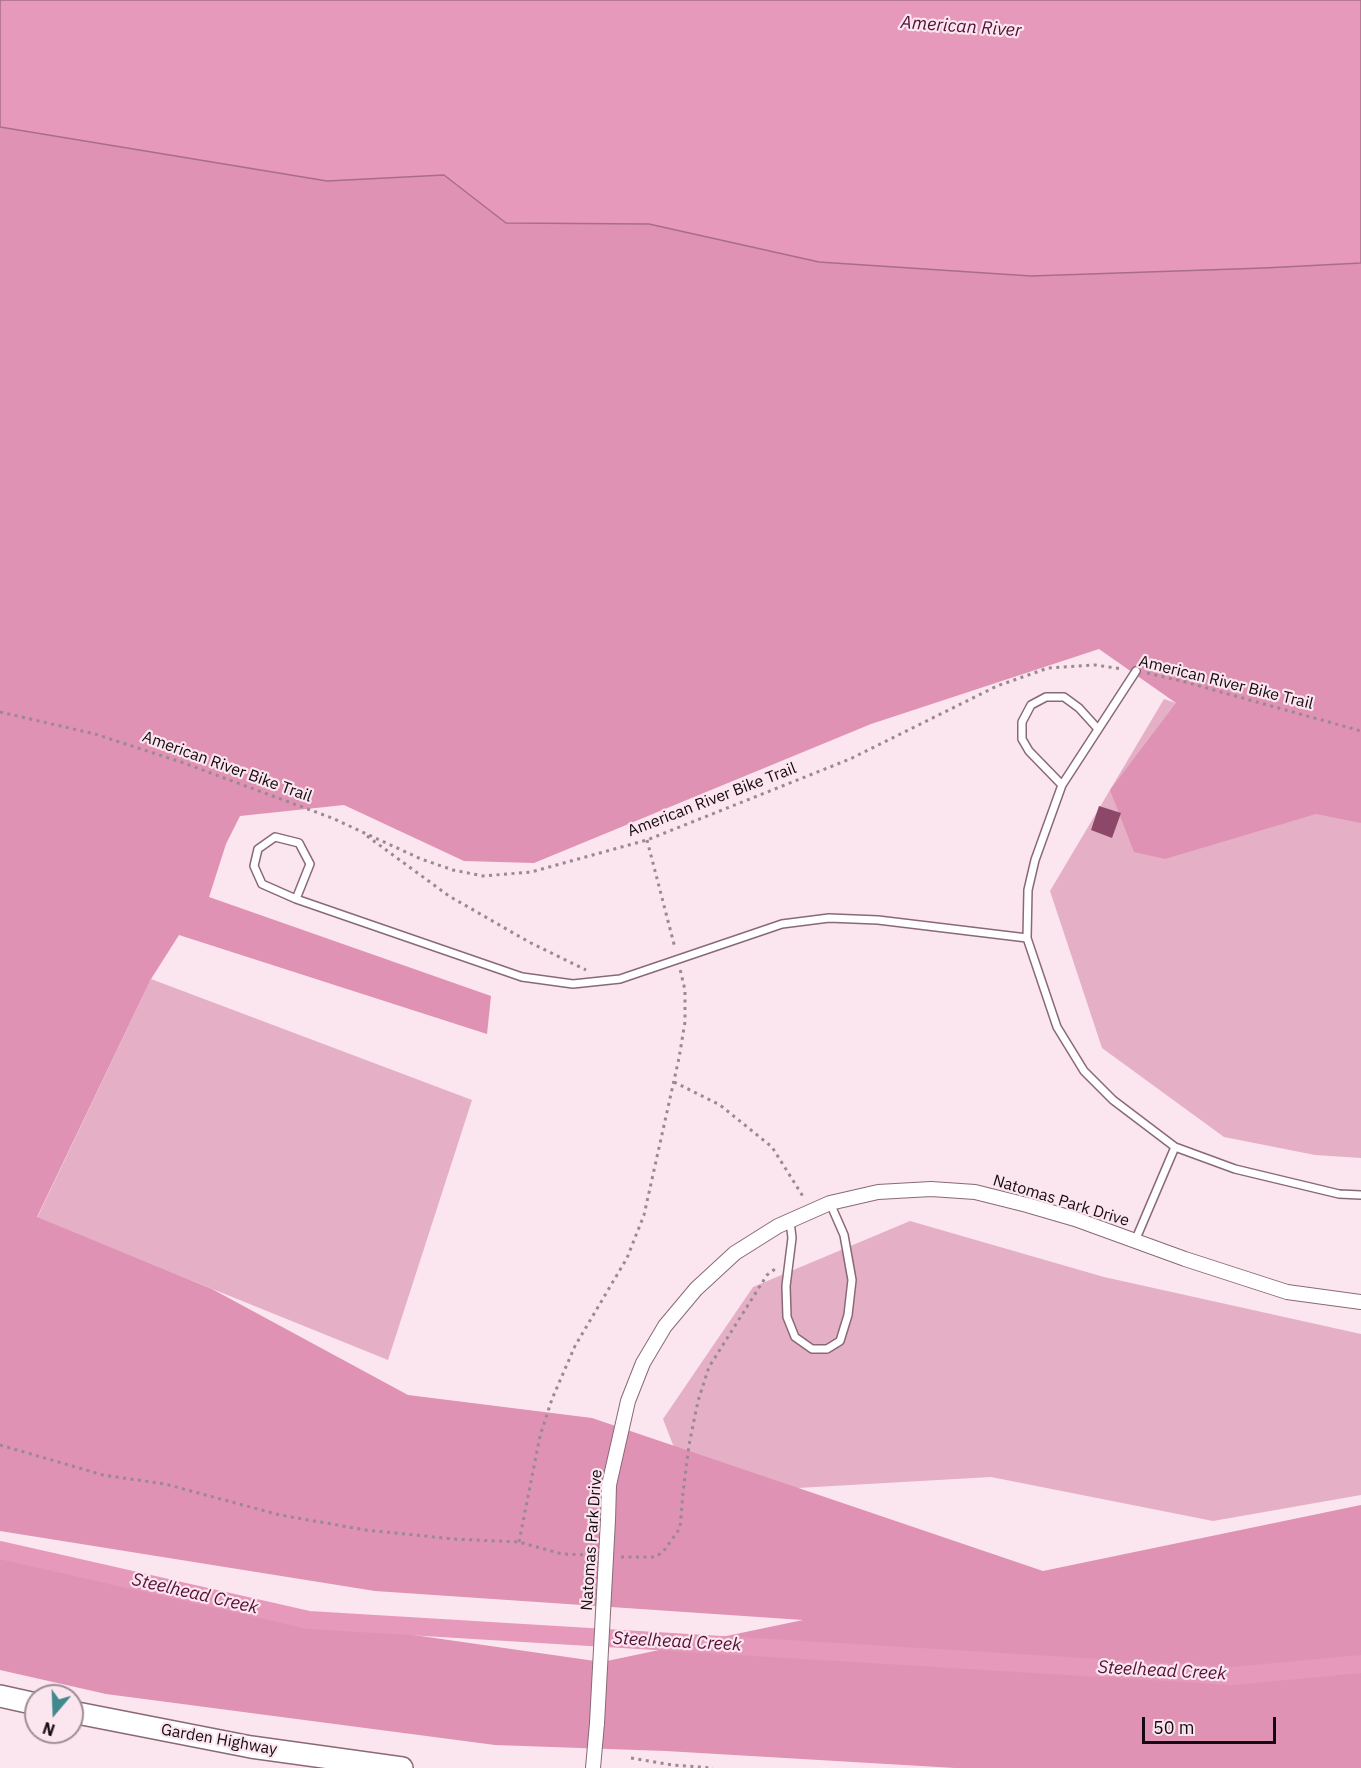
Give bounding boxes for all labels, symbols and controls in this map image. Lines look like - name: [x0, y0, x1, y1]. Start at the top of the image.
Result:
- water label: American River: [900, 12, 1022, 42]
- street label: American River Bike Trail: [1137, 652, 1315, 714]
- street label: American River Bike Trail: [140, 727, 314, 807]
- street label: American River Bike Trail: [625, 759, 799, 841]
- street label: Natomas Park Drive: [990, 1171, 1132, 1231]
- street label: Natomas Park Drive: [577, 1469, 607, 1611]
- water label: Steelhead Creek: [130, 1569, 260, 1619]
- water label: Steelhead Creek: [612, 1628, 742, 1656]
- water label: Steelhead Creek: [1097, 1657, 1227, 1685]
- north arrow: [24, 1684, 84, 1744]
- scale bar: [1145, 1705, 1278, 1743]
- text: 50 m: [1153, 1716, 1195, 1739]
- text: N: [40, 1718, 58, 1740]
- street label: Garden Highway: [159, 1720, 279, 1760]

